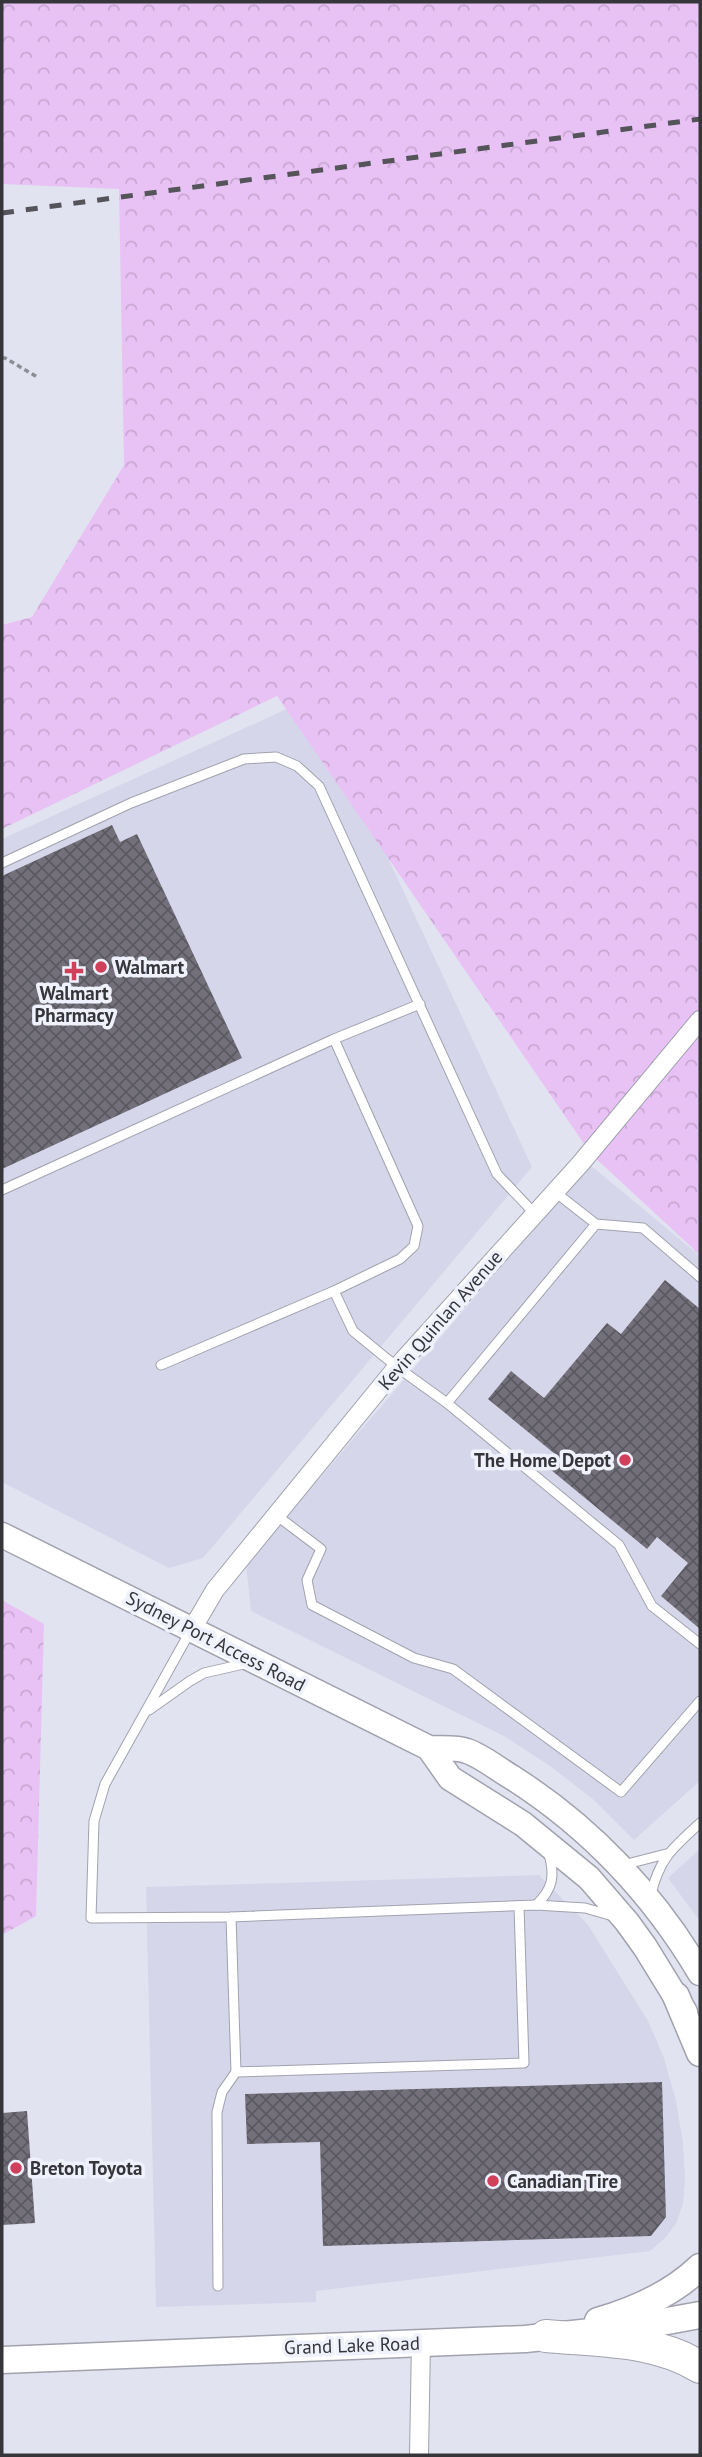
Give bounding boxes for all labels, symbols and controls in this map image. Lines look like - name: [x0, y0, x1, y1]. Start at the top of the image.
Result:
- place label: Walmart: [115, 955, 184, 979]
- marker: Walmart: [93, 959, 109, 975]
- marker: Walmart Pharmacy: [66, 963, 82, 979]
- place label: Walmart Pharmacy: [34, 981, 114, 1027]
- street label: Kevin Quinlan Avenue: [373, 1245, 507, 1395]
- place label: The Home Depot: [474, 1448, 611, 1472]
- marker: The Home Depot: [617, 1452, 633, 1468]
- street label: Sydney Port Access Road: [122, 1585, 310, 1697]
- place label: Breton Toyota: [30, 2156, 142, 2180]
- marker: Breton Toyota: [8, 2160, 24, 2176]
- place label: Canadian Tire: [507, 2169, 618, 2193]
- marker: Canadian Tire: [485, 2173, 501, 2189]
- street label: Grand Lake Road: [284, 2331, 420, 2359]

